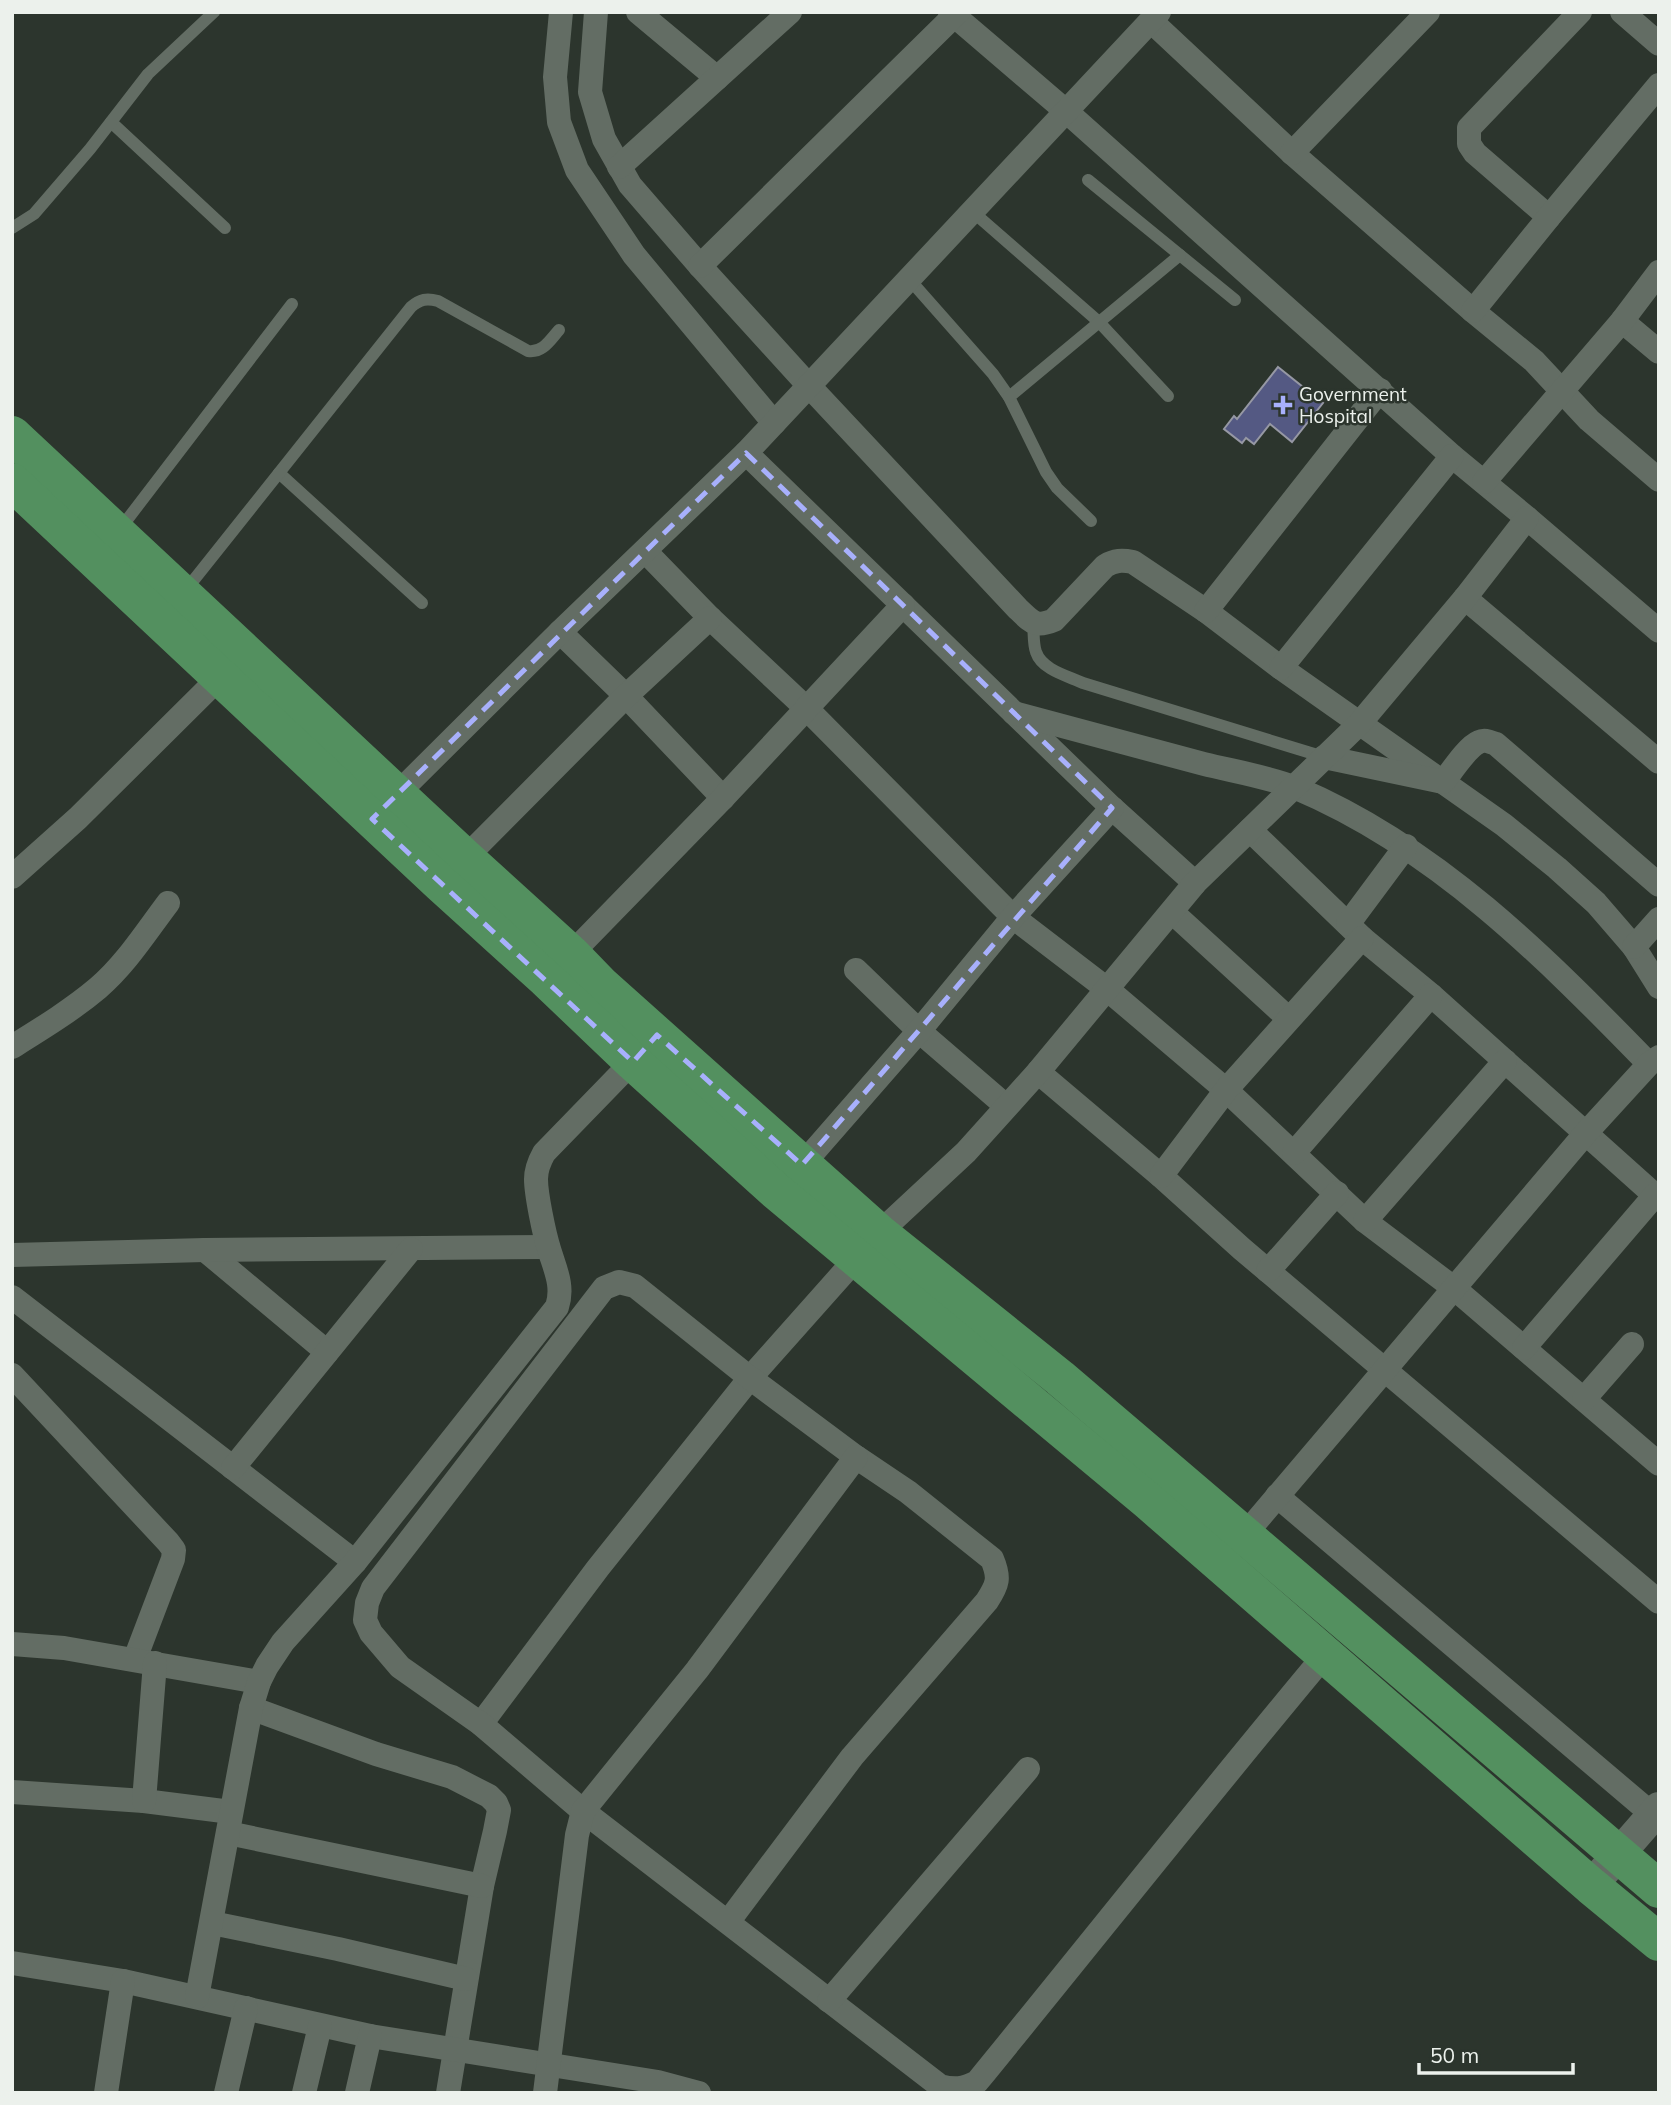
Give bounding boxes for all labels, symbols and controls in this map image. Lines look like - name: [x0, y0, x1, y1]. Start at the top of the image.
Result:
- place label: Government Hospital: [1299, 382, 1407, 428]
- marker: Government Hospital: [1273, 395, 1293, 415]
- scale bar: [1419, 2032, 1573, 2076]
- text: 50 m: [1430, 2042, 1479, 2068]

